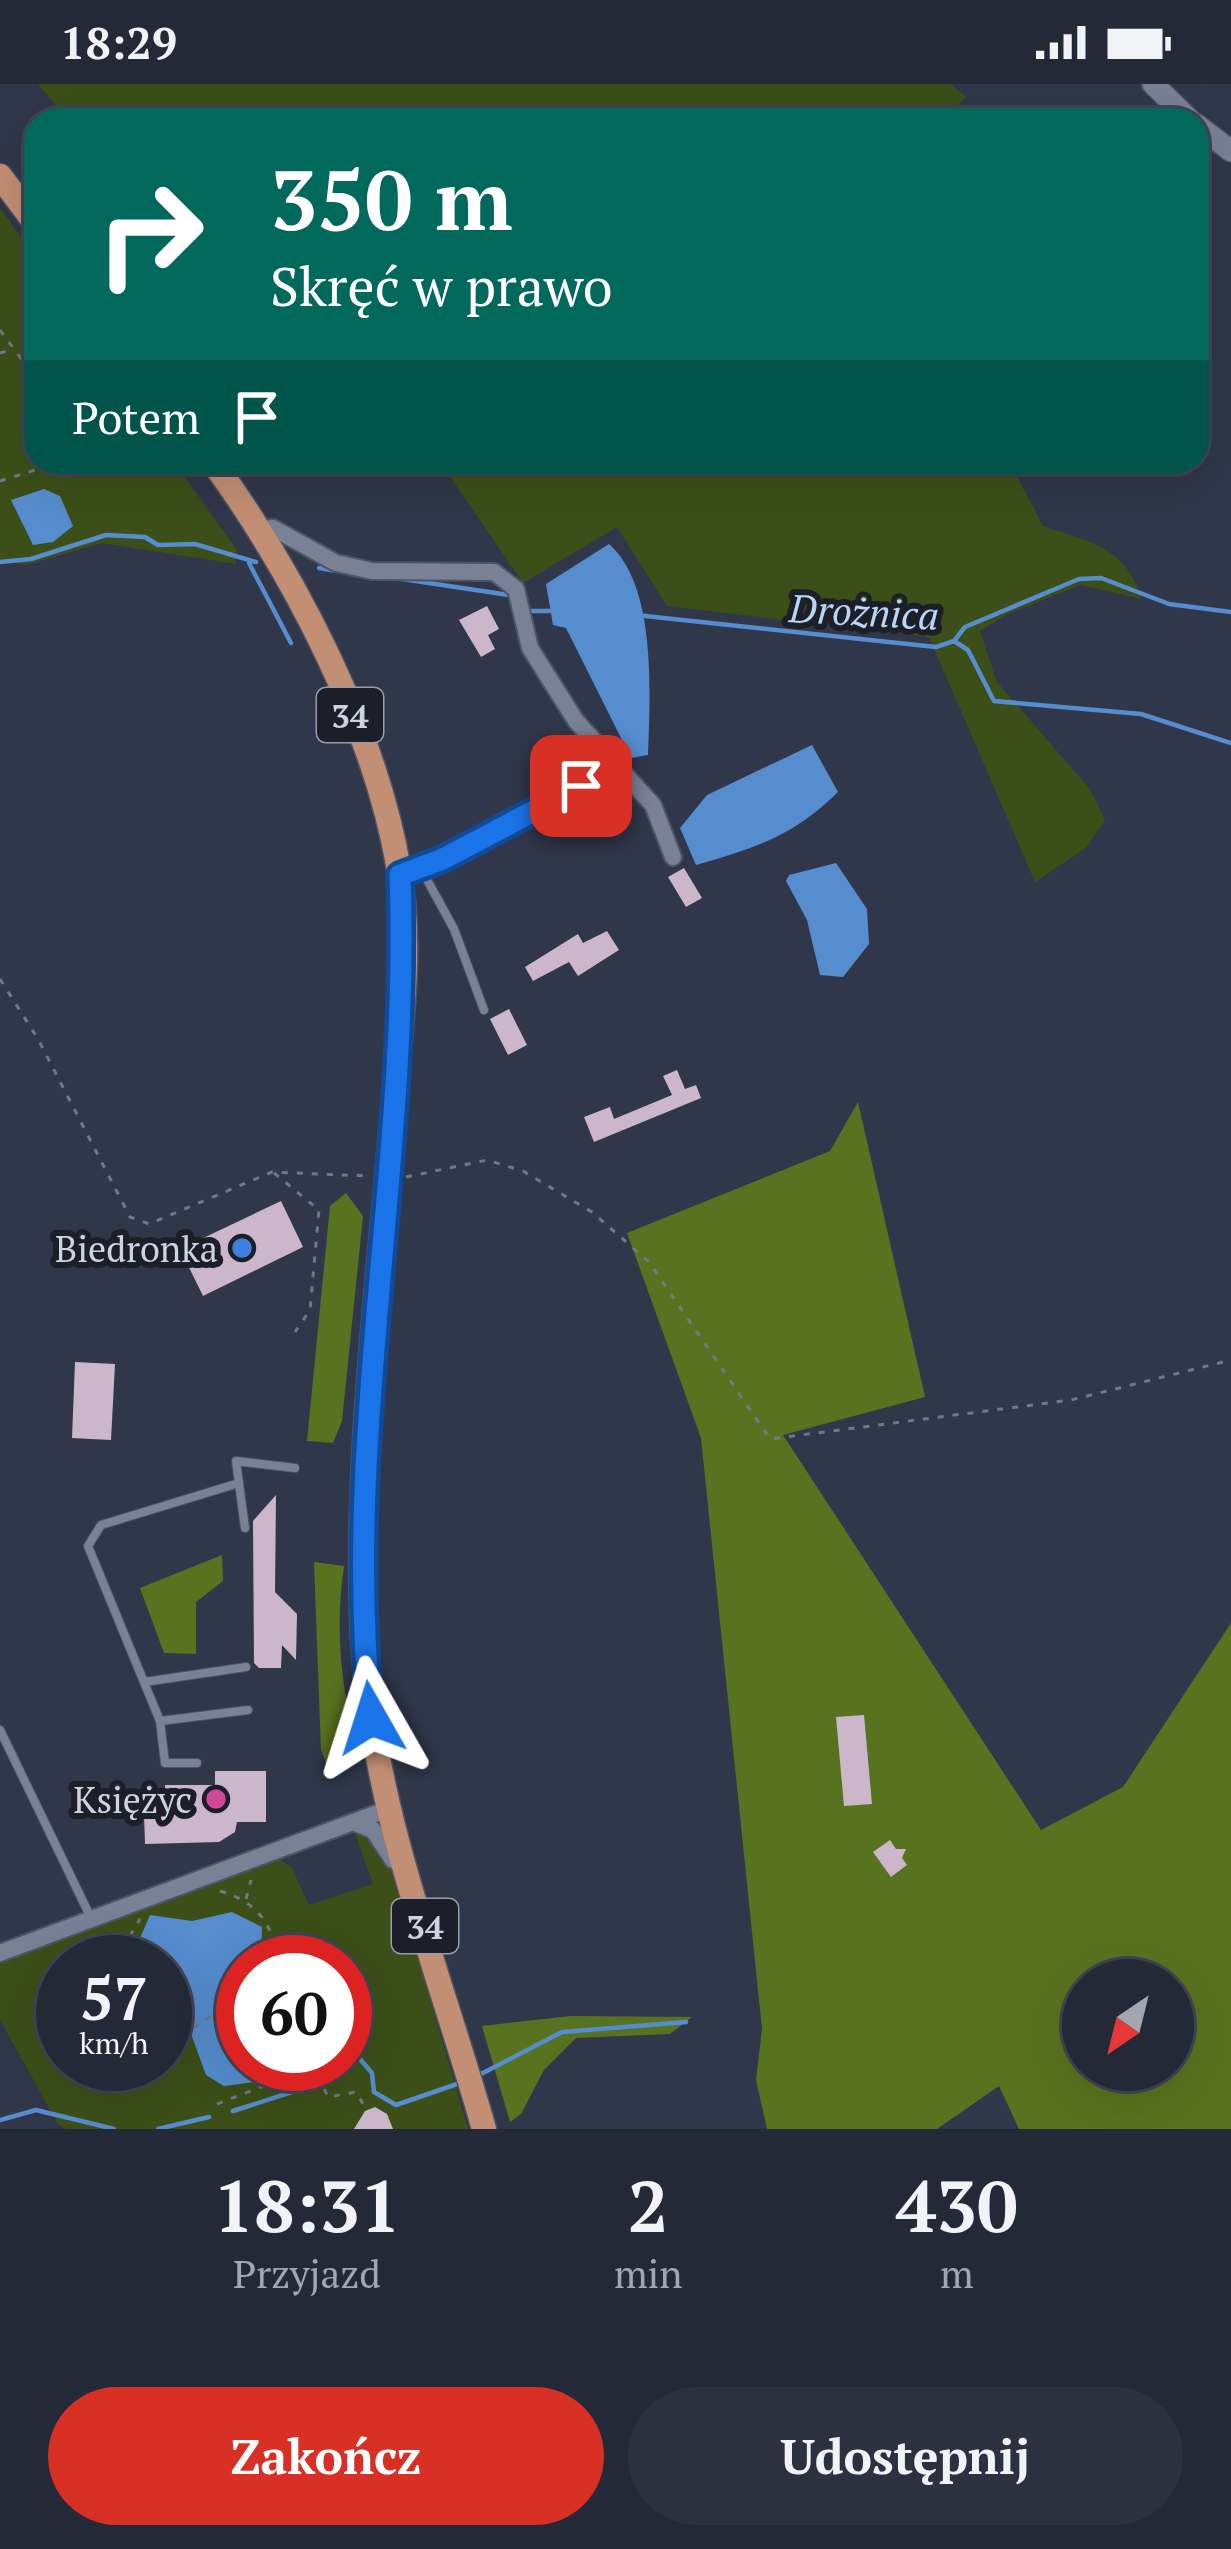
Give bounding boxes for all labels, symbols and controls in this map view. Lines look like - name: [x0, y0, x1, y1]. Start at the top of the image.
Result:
- text: 18:29: [60, 12, 177, 72]
- text: 350 m: [270, 143, 513, 254]
- icon: right: [72, 156, 228, 312]
- text: Skręć w prawo: [270, 250, 613, 321]
- icon: arrive: [224, 384, 290, 450]
- text: Potem: [72, 387, 200, 447]
- water label: Drożnica: [787, 581, 940, 641]
- road number: 34: [317, 688, 383, 742]
- pin: [530, 735, 632, 837]
- icon: arrive: [548, 753, 614, 819]
- place label: Biedronka: [55, 1225, 218, 1272]
- marker: Biedronka: [229, 1235, 255, 1261]
- position arrow: [308, 1655, 434, 1781]
- place label: Księżyc: [73, 1776, 192, 1823]
- marker: Księżyc: [203, 1786, 229, 1812]
- road number: 34: [392, 1899, 458, 1953]
- speed limit sign: 60: [216, 1935, 372, 2091]
- text: 57: [80, 1958, 148, 2037]
- north arrow: [1062, 1959, 1194, 2091]
- map controls: [1062, 1959, 1194, 2091]
- text: km/h: [79, 2023, 149, 2063]
- text: 18:31: [213, 2157, 401, 2253]
- text: 2: [628, 2157, 669, 2253]
- text: 430: [896, 2157, 1018, 2253]
- text: Przyjazd: [233, 2247, 381, 2299]
- text: min: [614, 2247, 682, 2299]
- text: m: [940, 2247, 974, 2299]
- button: Zakończ: [48, 2387, 604, 2525]
- button: Udostępnij: [628, 2387, 1183, 2525]

